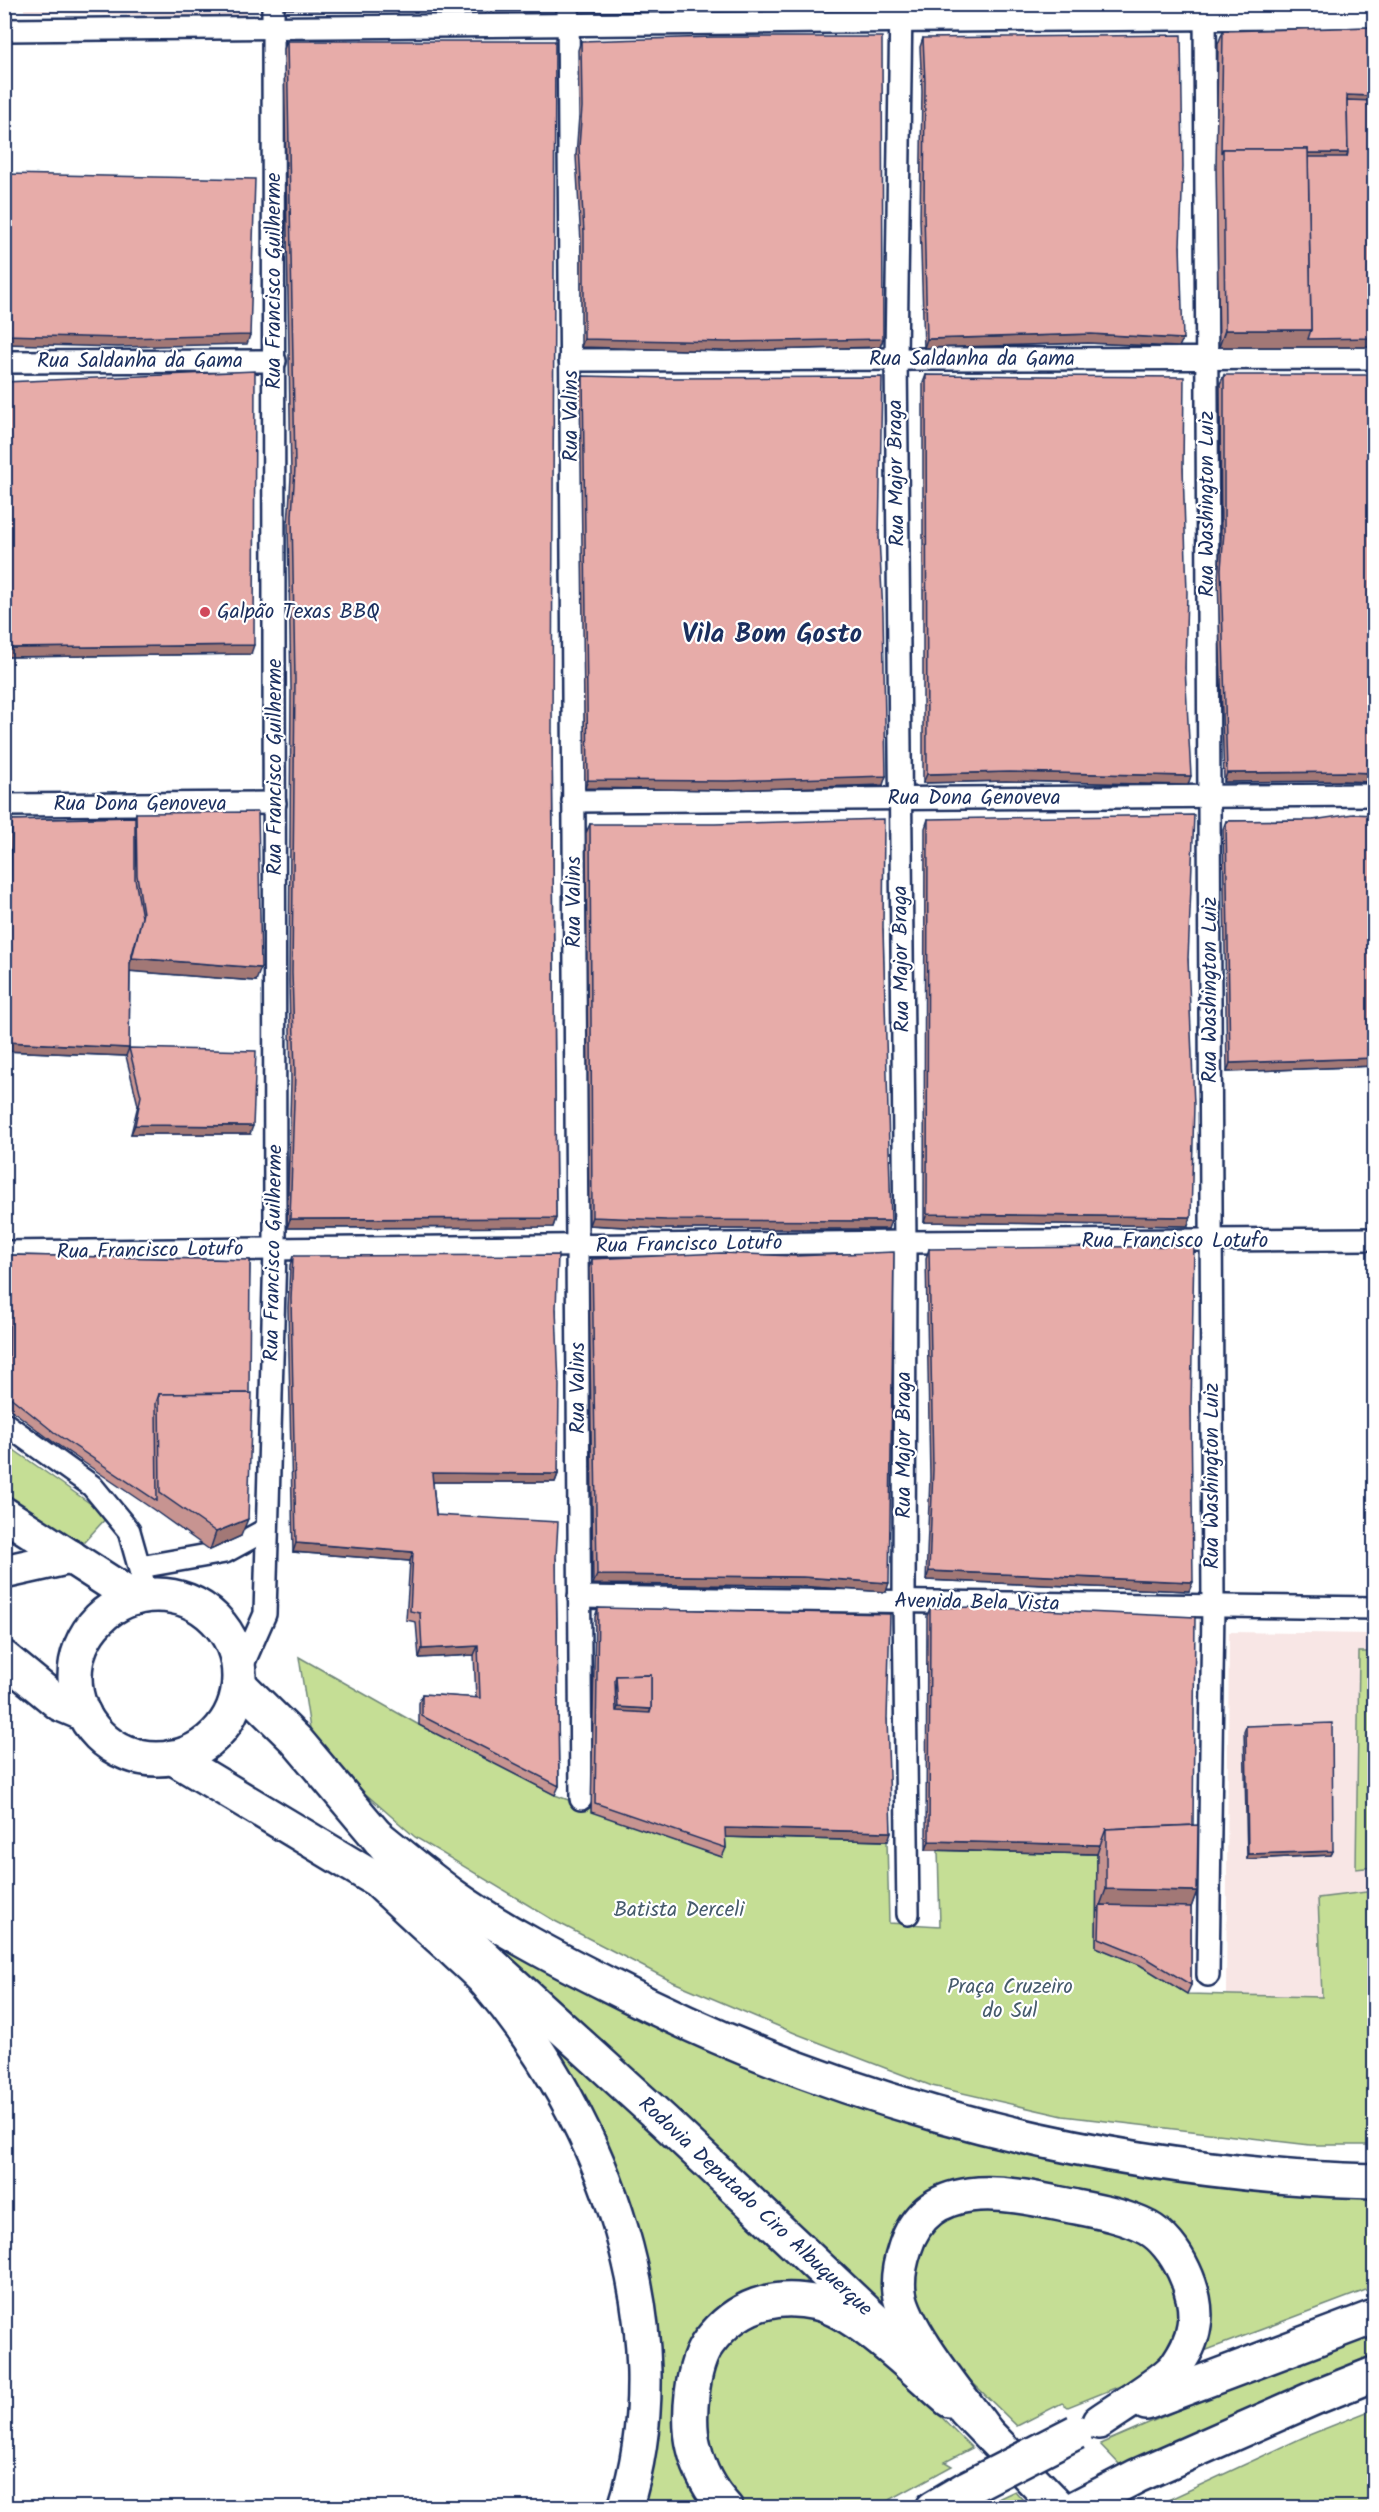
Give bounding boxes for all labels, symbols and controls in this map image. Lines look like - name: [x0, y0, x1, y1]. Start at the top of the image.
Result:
- street label: Rua Francisco Guilherme: [258, 172, 291, 390]
- street label: Rua Saldanha da Gama: [869, 343, 1075, 376]
- street label: Rua Saldanha da Gama: [37, 345, 243, 378]
- street label: Rua Valins: [555, 370, 588, 462]
- street label: Rua Major Braga: [879, 399, 915, 547]
- street label: Rua Washington Luiz: [1191, 411, 1224, 597]
- place label: Galpão Texas BBQ: [217, 596, 380, 629]
- marker: Galpão Texas BBQ: [198, 605, 212, 619]
- district label: Vila Bom Gosto: [682, 613, 862, 656]
- street label: Rua Francisco Guilherme: [259, 658, 292, 876]
- street label: Rua Dona Genoveva: [887, 782, 1061, 815]
- street label: Rua Dona Genoveva: [53, 788, 227, 821]
- street label: Rua Valins: [558, 856, 591, 948]
- street label: Rua Major Braga: [884, 885, 920, 1033]
- street label: Rua Washington Luiz: [1194, 897, 1227, 1083]
- street label: Rua Francisco Guilherme: [256, 1144, 292, 1362]
- street label: Rua Francisco Lotufo: [1082, 1225, 1268, 1258]
- street label: Rua Francisco Lotufo: [595, 1227, 783, 1263]
- street label: Rua Francisco Lotufo: [56, 1233, 244, 1269]
- street label: Rua Valins: [562, 1342, 595, 1434]
- street label: Rua Major Braga: [888, 1371, 921, 1519]
- street label: Rua Washington Luiz: [1196, 1383, 1229, 1569]
- street label: Avenida Bela Vista: [894, 1585, 1060, 1621]
- park label: Batista Derceli: [614, 1894, 745, 1927]
- park label: Praça Cruzeiro do Sul: [947, 1971, 1073, 2028]
- street label: Rodovia Deputado Ciro Albuquerque: [630, 2089, 880, 2325]

